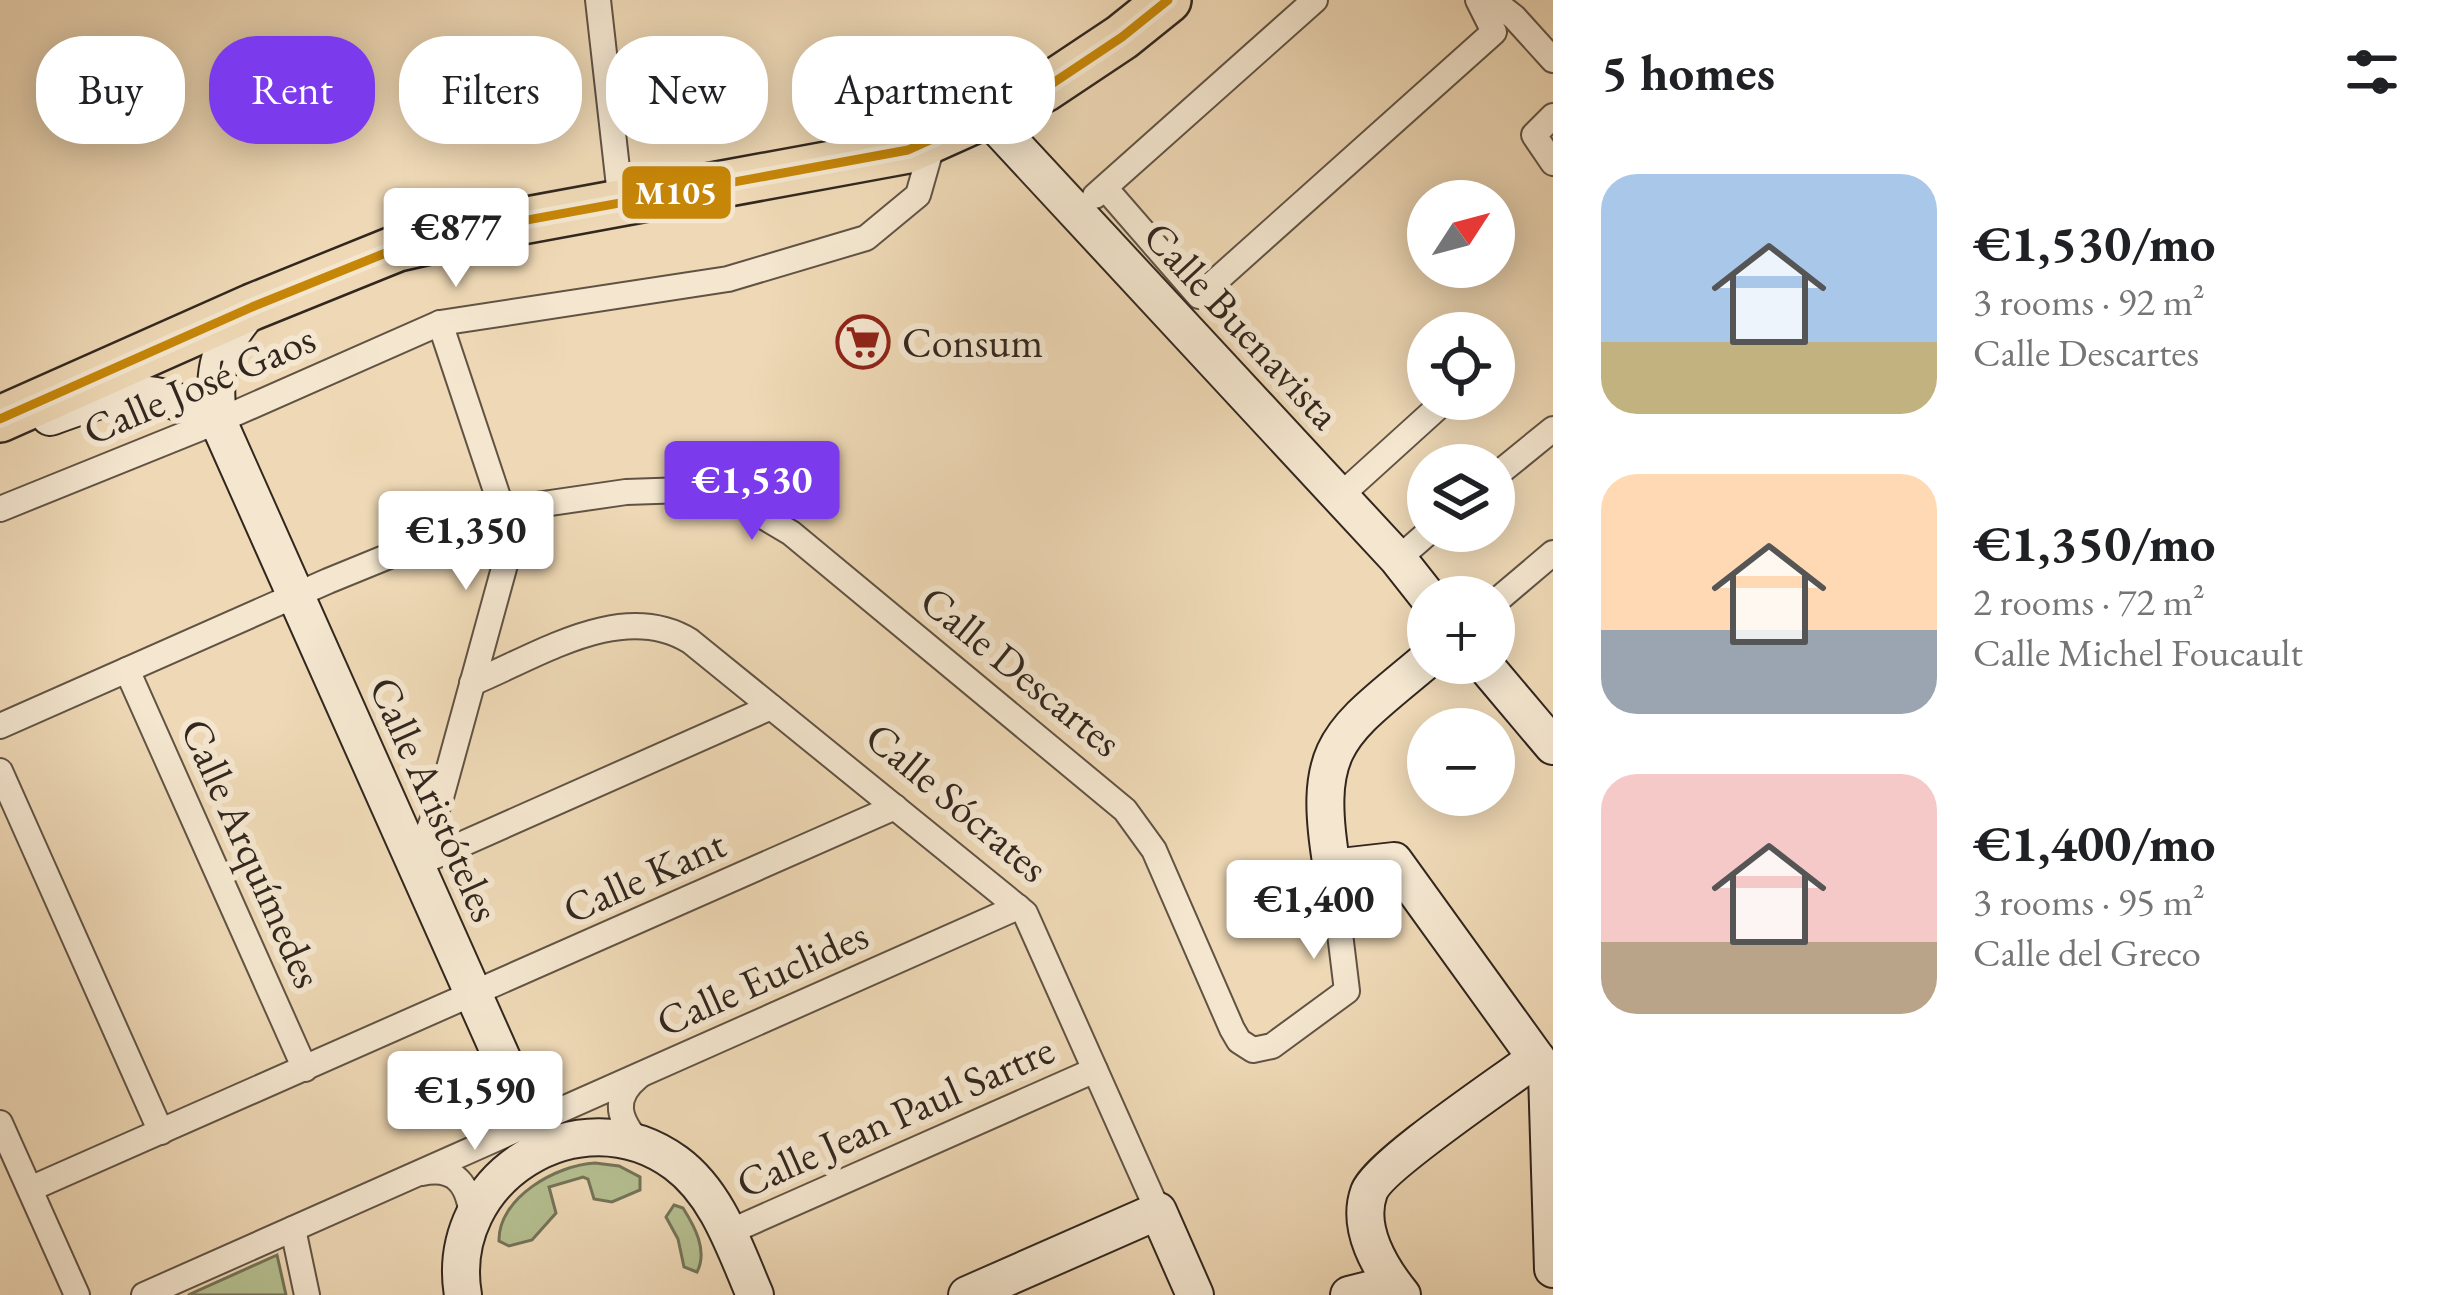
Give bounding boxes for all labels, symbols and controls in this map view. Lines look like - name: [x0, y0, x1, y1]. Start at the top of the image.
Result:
- chip: Buy: [36, 36, 185, 144]
- chip: Rent: [209, 36, 375, 144]
- chip: Filters: [399, 36, 582, 144]
- chip: New: [606, 36, 768, 144]
- chip: Apartment: [792, 36, 1055, 144]
- text: 5 homes: [1601, 39, 1775, 105]
- icon: filters: [2339, 39, 2405, 105]
- line badge: M105: [620, 164, 733, 221]
- text: M105: [635, 171, 717, 214]
- north arrow: [1407, 180, 1515, 288]
- map controls: [1407, 180, 1515, 816]
- pin: €877: [385, 188, 527, 290]
- text: €877: [411, 201, 501, 252]
- street label: Calle Buenavista: [1132, 209, 1353, 441]
- text: €1,530/mo: [1973, 210, 2216, 276]
- icon: home: [1697, 222, 1841, 366]
- text: 3 rooms · 92 m²: [1973, 276, 2205, 327]
- street label: Calle José Gaos: [75, 310, 323, 458]
- button: locate: [1407, 312, 1515, 420]
- supermarket icon: Consum: [835, 314, 891, 370]
- place label: Consum: [902, 315, 1043, 370]
- text: Calle Descartes: [1973, 327, 2199, 378]
- pin: €1,530: [654, 441, 850, 543]
- button: layers: [1407, 444, 1515, 552]
- text: €1,530: [692, 454, 812, 505]
- pin: €1,350: [368, 491, 564, 593]
- text: €1,350: [406, 504, 526, 555]
- text: €1,350/mo: [1973, 510, 2216, 576]
- icon: home: [1697, 522, 1841, 666]
- street label: Calle Descartes: [909, 573, 1133, 769]
- button: +: [1407, 576, 1515, 684]
- text: 2 rooms · 72 m²: [1973, 576, 2205, 627]
- text: Calle Michel Foucault: [1973, 627, 2303, 678]
- street label: Calle Aristóteles: [357, 668, 513, 930]
- button: −: [1407, 708, 1515, 816]
- street label: Calle Arquímedes: [168, 710, 336, 996]
- street label: Calle Sócrates: [854, 710, 1060, 894]
- text: €1,400/mo: [1973, 810, 2216, 876]
- street label: Calle Kant: [554, 816, 734, 936]
- icon: home: [1697, 822, 1841, 966]
- pin: €1,400: [1216, 860, 1412, 962]
- text: €1,400: [1254, 873, 1374, 924]
- text: 3 rooms · 95 m²: [1973, 876, 2205, 927]
- street label: Calle Euclides: [648, 907, 876, 1049]
- text: Calle del Greco: [1973, 927, 2201, 978]
- street label: Calle Jean Paul Sartre: [728, 1021, 1062, 1211]
- pin: €1,590: [377, 1051, 573, 1153]
- text: €1,590: [415, 1064, 535, 1115]

